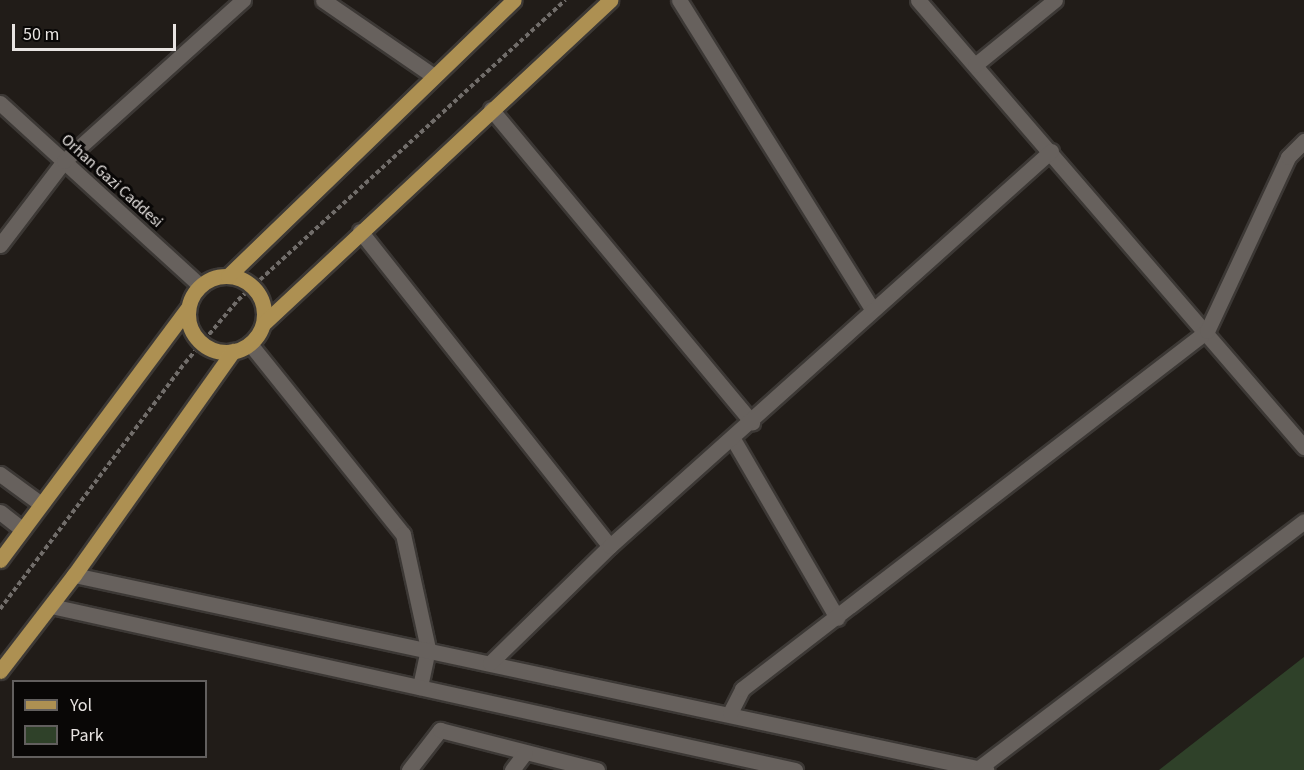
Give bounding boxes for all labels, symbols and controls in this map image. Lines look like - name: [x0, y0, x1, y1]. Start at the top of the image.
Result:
- scale bar: [15, 12, 178, 50]
- text: 50 m: [23, 22, 59, 47]
- street label: Orhan Gazi Caddesi: [57, 130, 167, 232]
- legend: [12, 680, 207, 758]
- text: Yol: [70, 693, 92, 718]
- text: Park: [70, 723, 104, 748]

